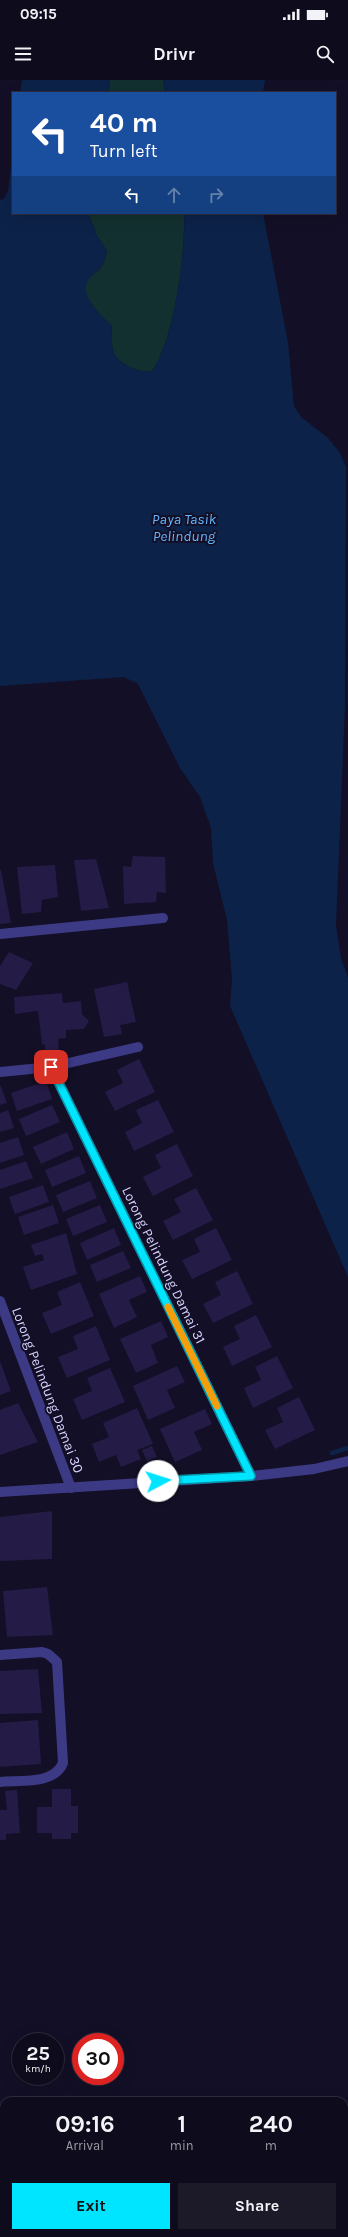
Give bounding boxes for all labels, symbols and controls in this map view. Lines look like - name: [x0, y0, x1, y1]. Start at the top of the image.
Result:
- text: 09:15: [20, 5, 57, 23]
- icon: menu: [12, 43, 34, 65]
- text: Drivr: [153, 43, 195, 65]
- icon: search: [314, 43, 336, 65]
- text: 40 m: [90, 106, 158, 139]
- icon: left: [24, 108, 76, 160]
- text: Turn left: [90, 140, 158, 162]
- icon: left: [121, 184, 143, 206]
- icon: ahead: [163, 184, 185, 206]
- icon: right: [205, 184, 227, 206]
- water label: Paya Tasik Pelindung: [152, 510, 217, 545]
- pin: [34, 1050, 68, 1084]
- icon: arrive: [40, 1056, 62, 1078]
- street label: Lorong Pelindung Damai 31: [118, 1184, 209, 1347]
- street label: Lorong Pelindung Damai 30: [8, 1305, 87, 1476]
- position arrow: [137, 1460, 179, 1502]
- speed limit sign: 30: [72, 2033, 124, 2085]
- text: 25: [26, 2042, 50, 2065]
- text: km/h: [25, 2063, 51, 2075]
- text: 09:16: [55, 2110, 115, 2138]
- text: 1: [177, 2110, 186, 2138]
- text: 240: [249, 2110, 293, 2138]
- text: Arrival: [66, 2138, 104, 2153]
- text: min: [170, 2138, 194, 2153]
- text: m: [265, 2138, 277, 2153]
- button: Exit: [12, 2183, 170, 2229]
- button: Share: [178, 2183, 336, 2229]

